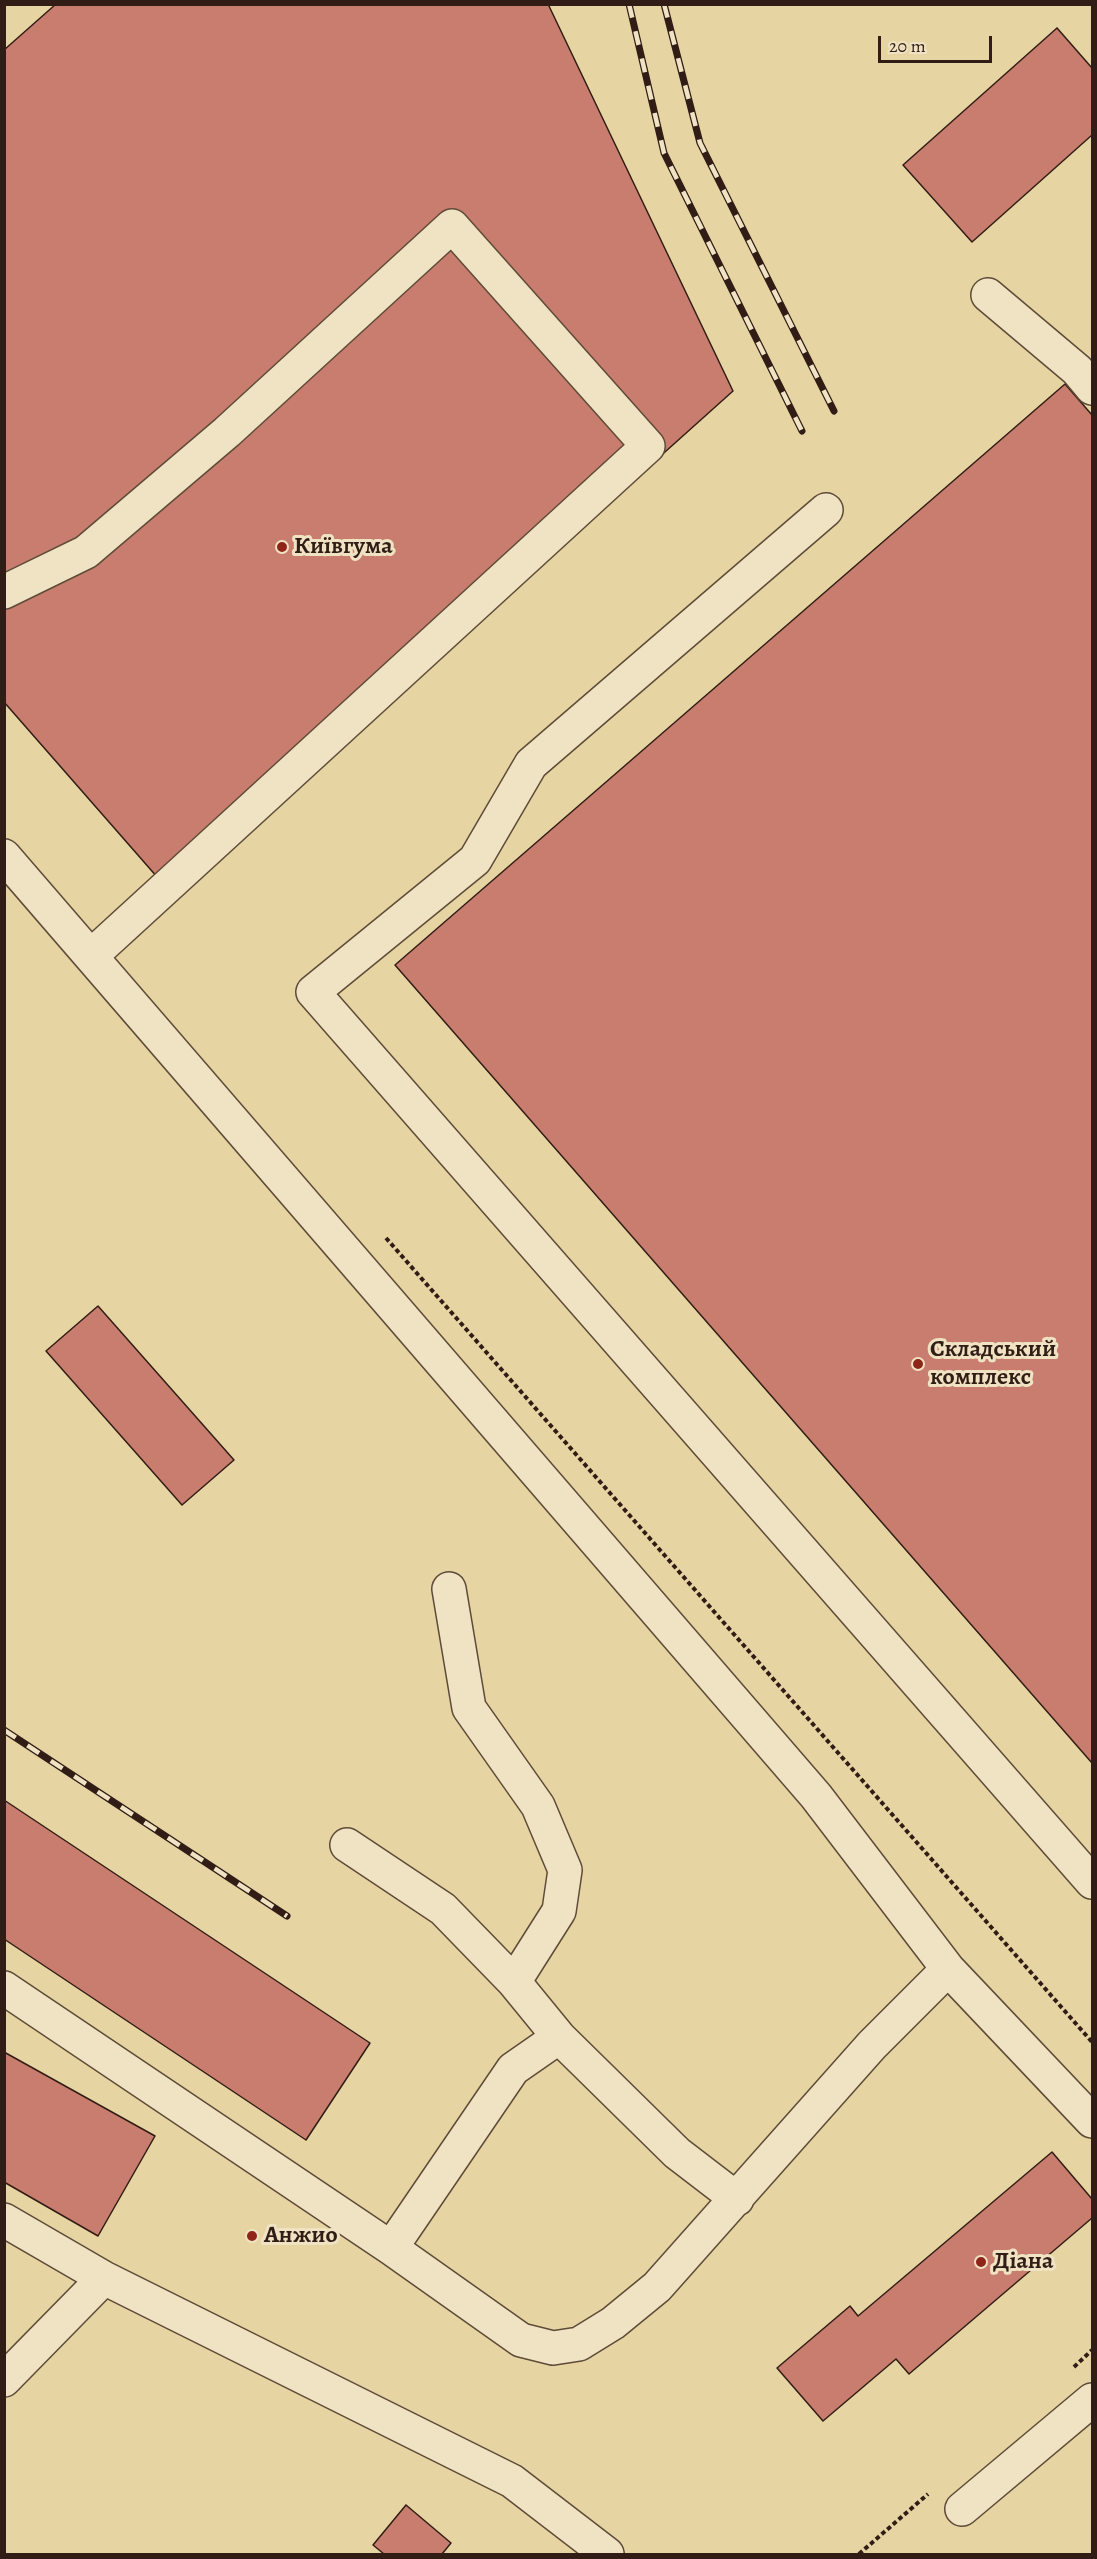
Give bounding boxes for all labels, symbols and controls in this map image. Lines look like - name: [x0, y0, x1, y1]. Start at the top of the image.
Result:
- scale bar: [881, 24, 995, 62]
- text: 20 m: [889, 34, 926, 58]
- place label: Київгума: [294, 533, 393, 561]
- marker: Київгума: [275, 540, 289, 554]
- place label: Складський комплекс: [930, 1336, 1056, 1392]
- marker: Складський комплекс: [911, 1357, 925, 1371]
- place label: Анжио: [264, 2222, 338, 2250]
- marker: Анжио: [245, 2229, 259, 2243]
- place label: Діана: [993, 2248, 1053, 2276]
- marker: Діана: [974, 2255, 988, 2269]

